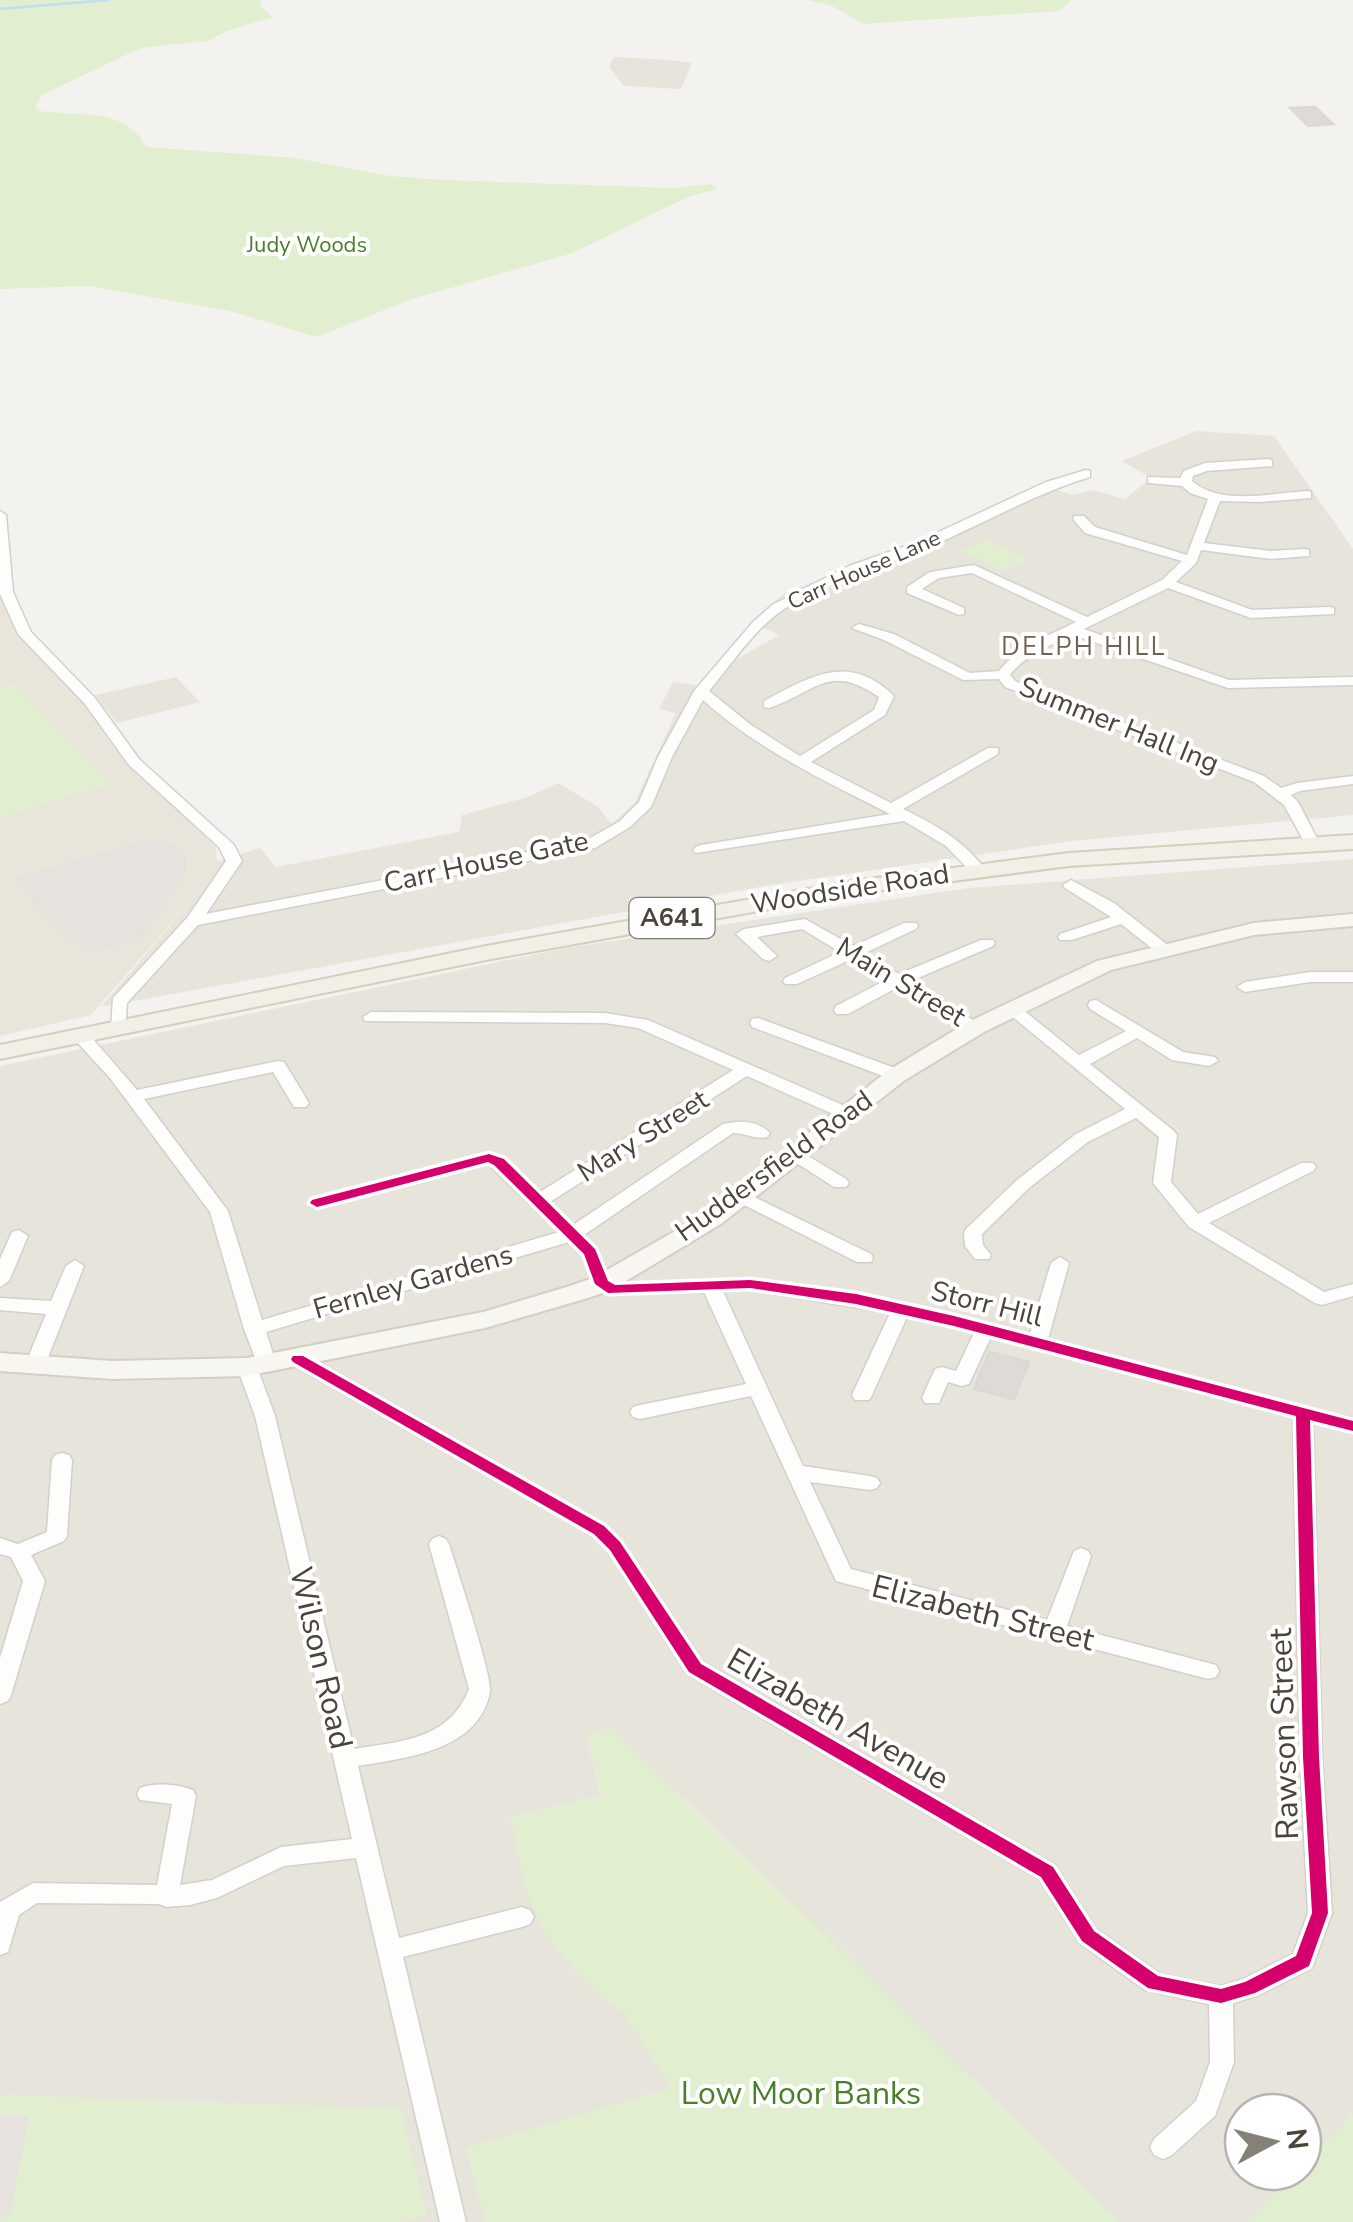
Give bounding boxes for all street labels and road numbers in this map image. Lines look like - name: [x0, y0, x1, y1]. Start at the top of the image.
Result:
- street label: Carr House Lane: [783, 523, 945, 617]
- street label: Summer Hall Ing: [1013, 668, 1225, 782]
- street label: Carr House Gate: [380, 822, 592, 902]
- street label: Woodside Road: [748, 855, 952, 923]
- road number: A641: [630, 898, 714, 938]
- street label: Main Street: [829, 928, 973, 1036]
- street label: Mary Street: [570, 1081, 716, 1191]
- street label: Huddersfield Road: [668, 1081, 880, 1251]
- street label: Fernley Gardens: [309, 1235, 517, 1329]
- street label: Storr Hill: [927, 1272, 1048, 1336]
- street label: Wilson Road: [279, 1563, 363, 1753]
- street label: Elizabeth Street: [867, 1565, 1099, 1662]
- street label: Rawson Street: [1259, 1627, 1309, 1841]
- street label: Elizabeth Avenue: [719, 1638, 957, 1800]

